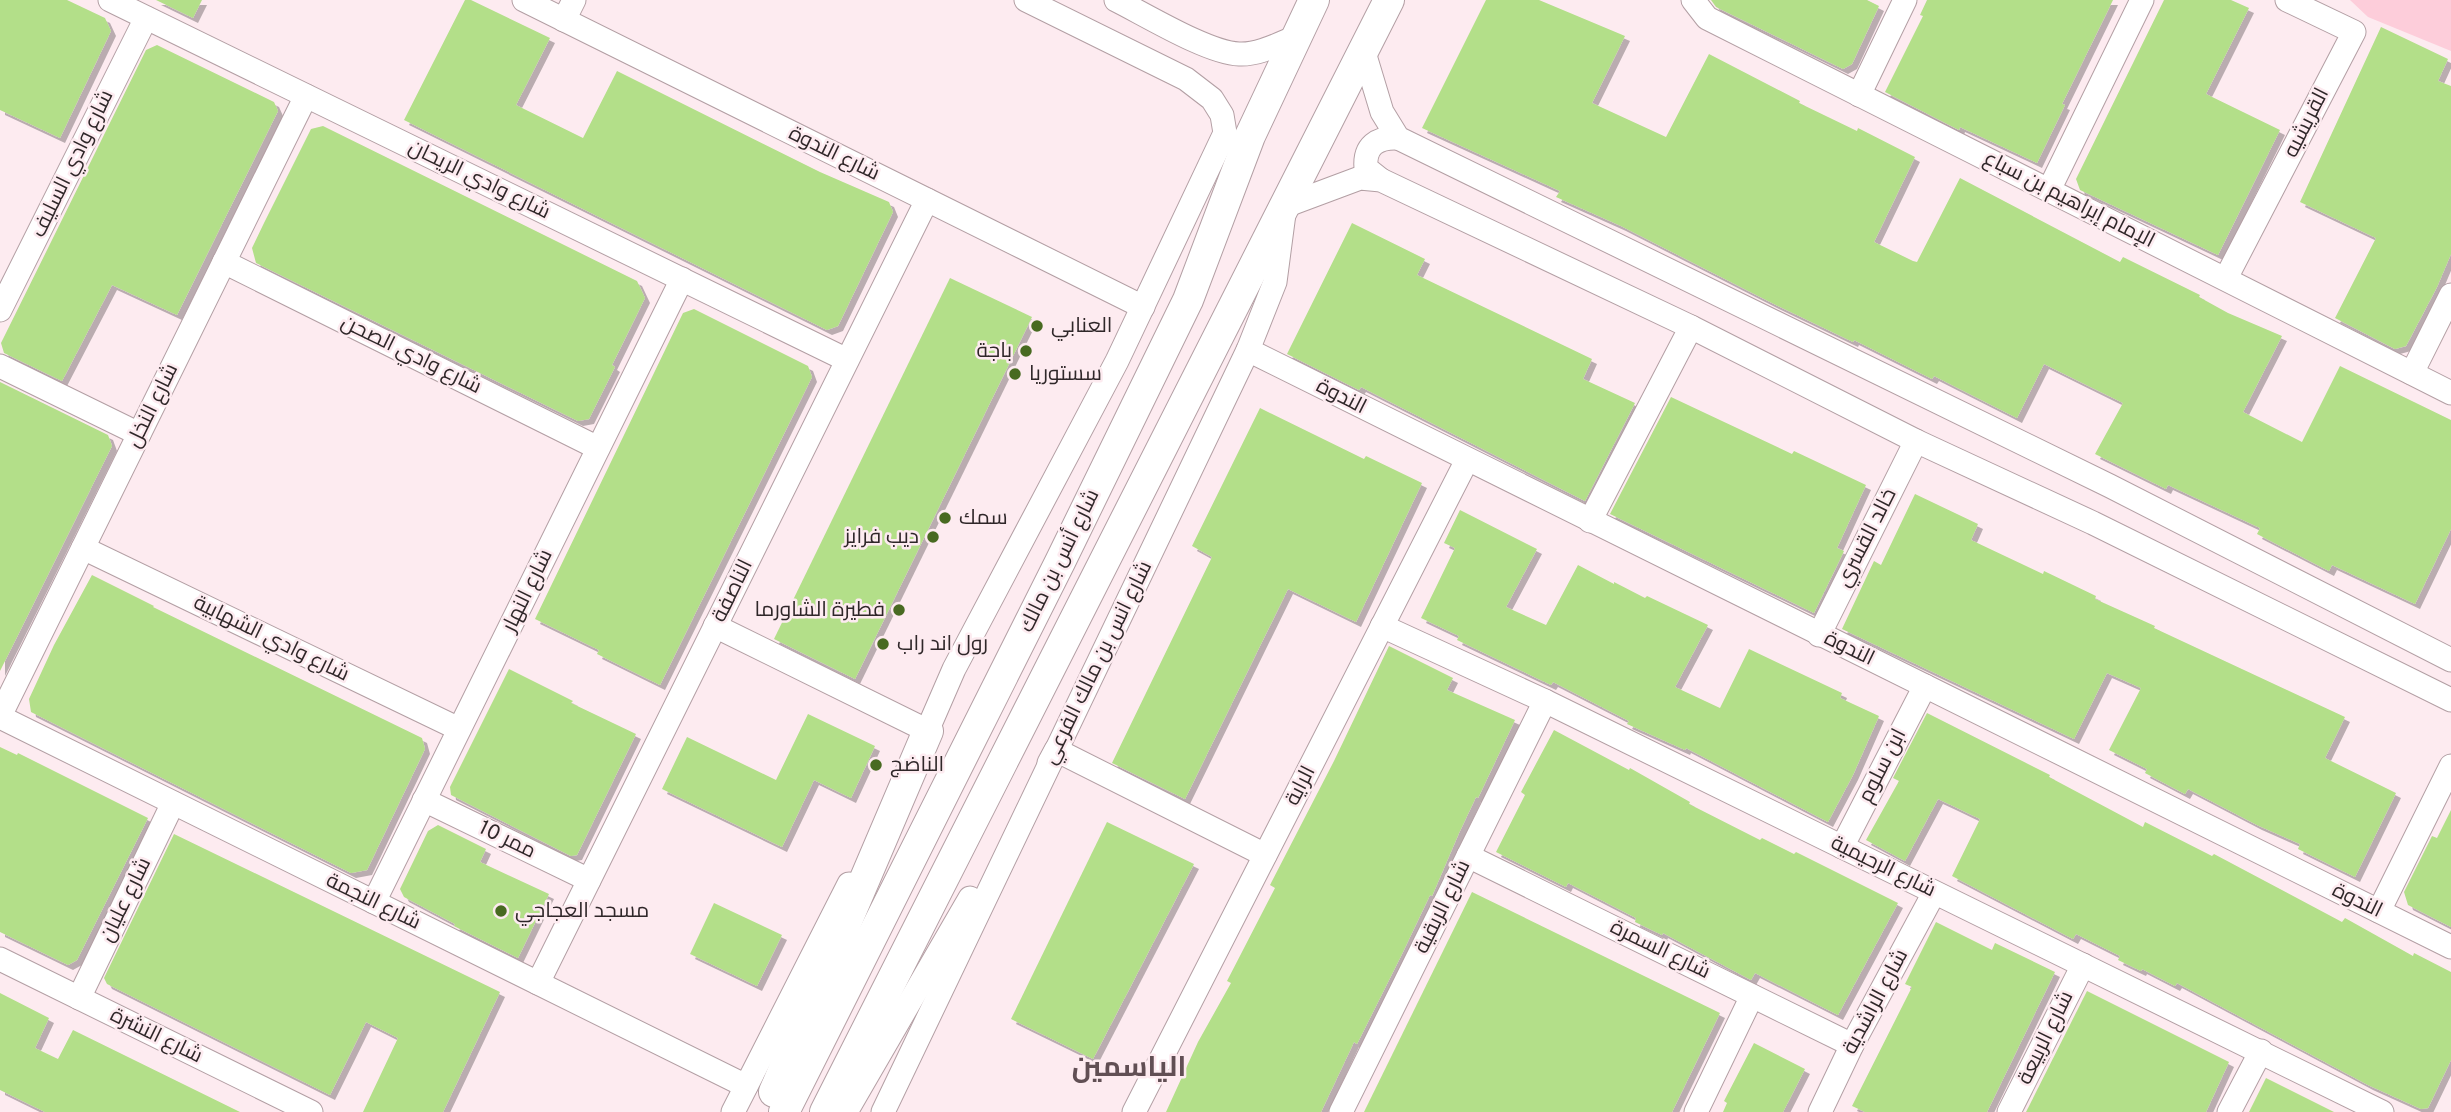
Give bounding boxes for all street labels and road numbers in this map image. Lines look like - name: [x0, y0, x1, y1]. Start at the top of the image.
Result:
- street label: القريشيه: [2278, 84, 2336, 162]
- street label: شارع وادي السليف: [26, 86, 121, 243]
- street label: شارع الندوة: [784, 120, 884, 188]
- street label: شارع وادي الريحان: [403, 134, 554, 227]
- street label: الإمام إبراهيم بن سباع: [1979, 145, 2159, 255]
- street label: شارع وادي الصحن: [336, 309, 486, 402]
- street label: شارع النخل: [121, 359, 185, 453]
- street label: الندوة: [1311, 373, 1371, 421]
- street label: خالد القسري: [1831, 484, 1904, 592]
- street label: شارع أنس بن مالك: [1013, 485, 1106, 637]
- street label: شارع النهار: [496, 545, 560, 638]
- street label: الناصفة: [706, 555, 760, 627]
- street label: شارع انس بن مالك الفرعي: [1037, 557, 1160, 770]
- street label: شارع وادي الشهابية: [188, 590, 353, 689]
- street label: الندوة: [1819, 625, 1879, 673]
- street label: ابن سلوم: [1853, 724, 1913, 808]
- street label: الراية: [1280, 762, 1322, 810]
- street label: ممر 10: [474, 815, 540, 865]
- street label: شارع الرحيمية: [1826, 830, 1940, 904]
- street label: شارع عليان: [94, 853, 158, 947]
- street label: شارع الربقية: [1409, 856, 1477, 958]
- street label: شارع النجمة: [321, 867, 425, 937]
- street label: الندوة: [2327, 877, 2387, 925]
- street label: شارع السمرة: [1606, 914, 1714, 986]
- street label: شارع الراشدية: [1837, 945, 1915, 1059]
- street label: شارع الربيعة: [2012, 987, 2080, 1089]
- street label: شارع النشرة: [105, 1002, 207, 1070]

